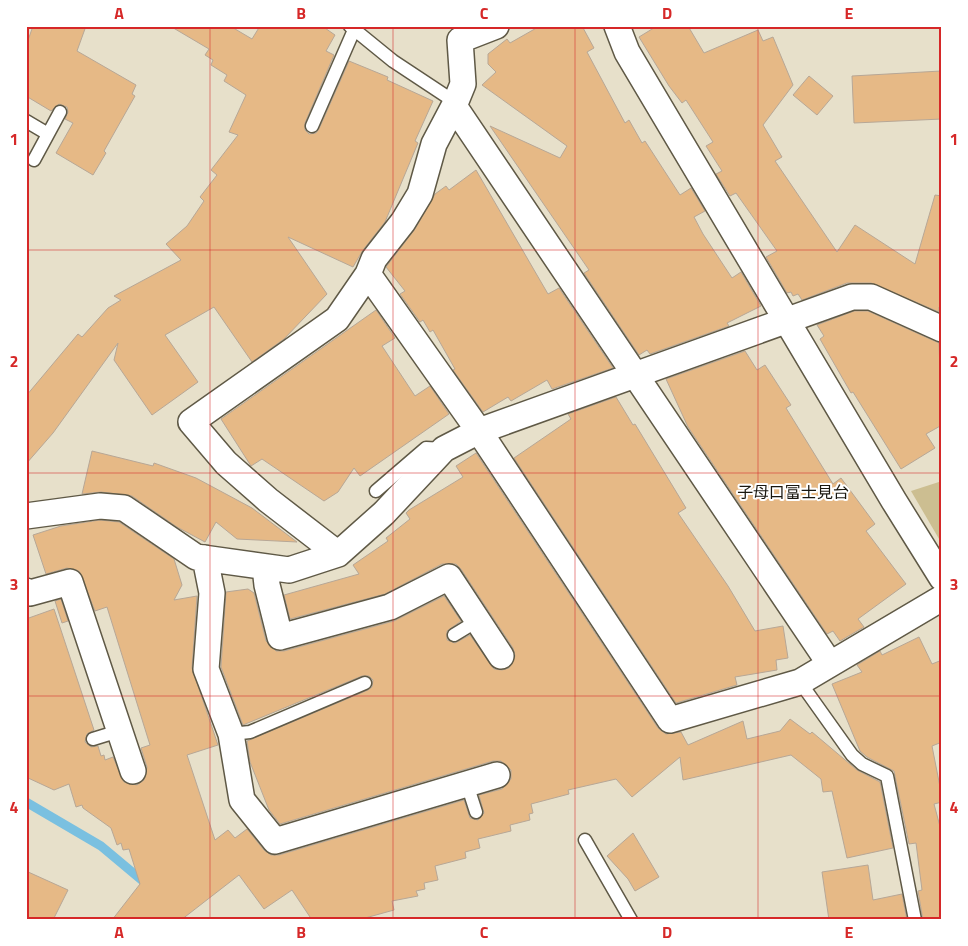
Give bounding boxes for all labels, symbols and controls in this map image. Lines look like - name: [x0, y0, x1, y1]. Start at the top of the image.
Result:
- text: A: [114, 1, 124, 25]
- text: B: [296, 1, 306, 25]
- text: C: [480, 1, 489, 25]
- text: D: [662, 1, 672, 25]
- text: E: [845, 1, 854, 25]
- text: 1: [10, 127, 18, 151]
- text: 1: [950, 127, 958, 151]
- text: 2: [10, 349, 18, 373]
- text: 2: [950, 349, 958, 373]
- district label: 子母口富士見台: [737, 480, 849, 504]
- text: 3: [10, 572, 18, 596]
- text: 3: [950, 572, 958, 596]
- text: 4: [10, 795, 19, 819]
- text: 4: [950, 795, 959, 819]
- text: A: [114, 920, 124, 944]
- text: B: [296, 920, 306, 944]
- text: C: [480, 920, 489, 944]
- text: D: [662, 920, 672, 944]
- text: E: [845, 920, 854, 944]

